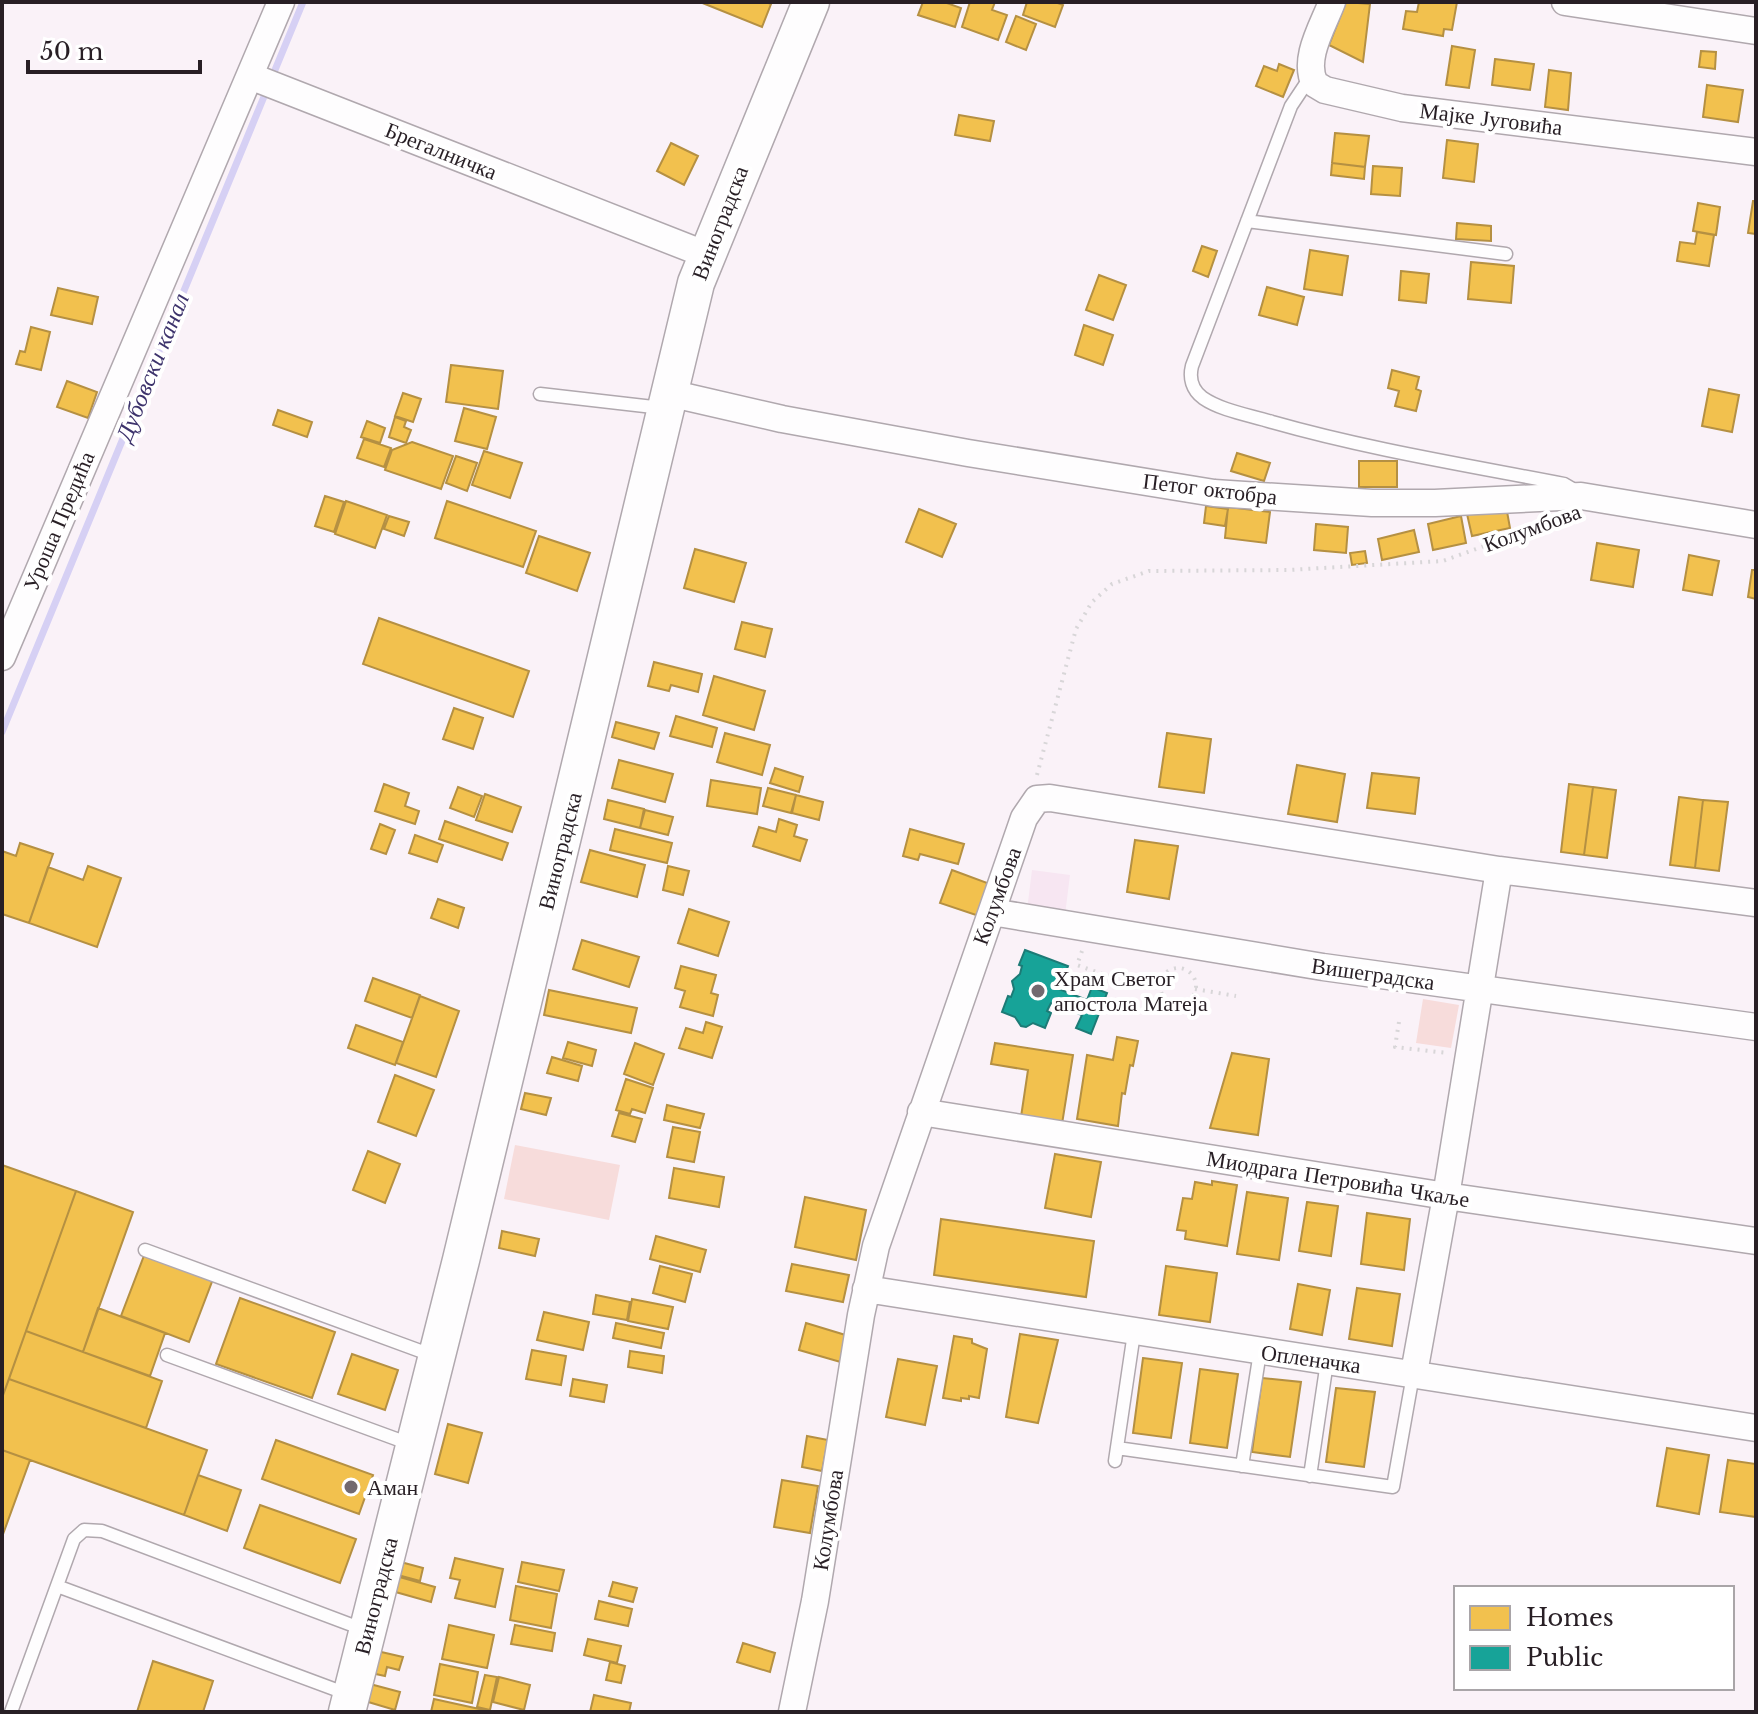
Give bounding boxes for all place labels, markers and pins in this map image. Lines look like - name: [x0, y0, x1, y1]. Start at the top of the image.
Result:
- place label: Храм Светог апостола Матеја: [1054, 965, 1208, 1017]
- marker: Храм Светог апостола Матеја: [1029, 982, 1047, 1000]
- place label: Аман: [367, 1474, 418, 1501]
- marker: Аман: [342, 1478, 360, 1496]

